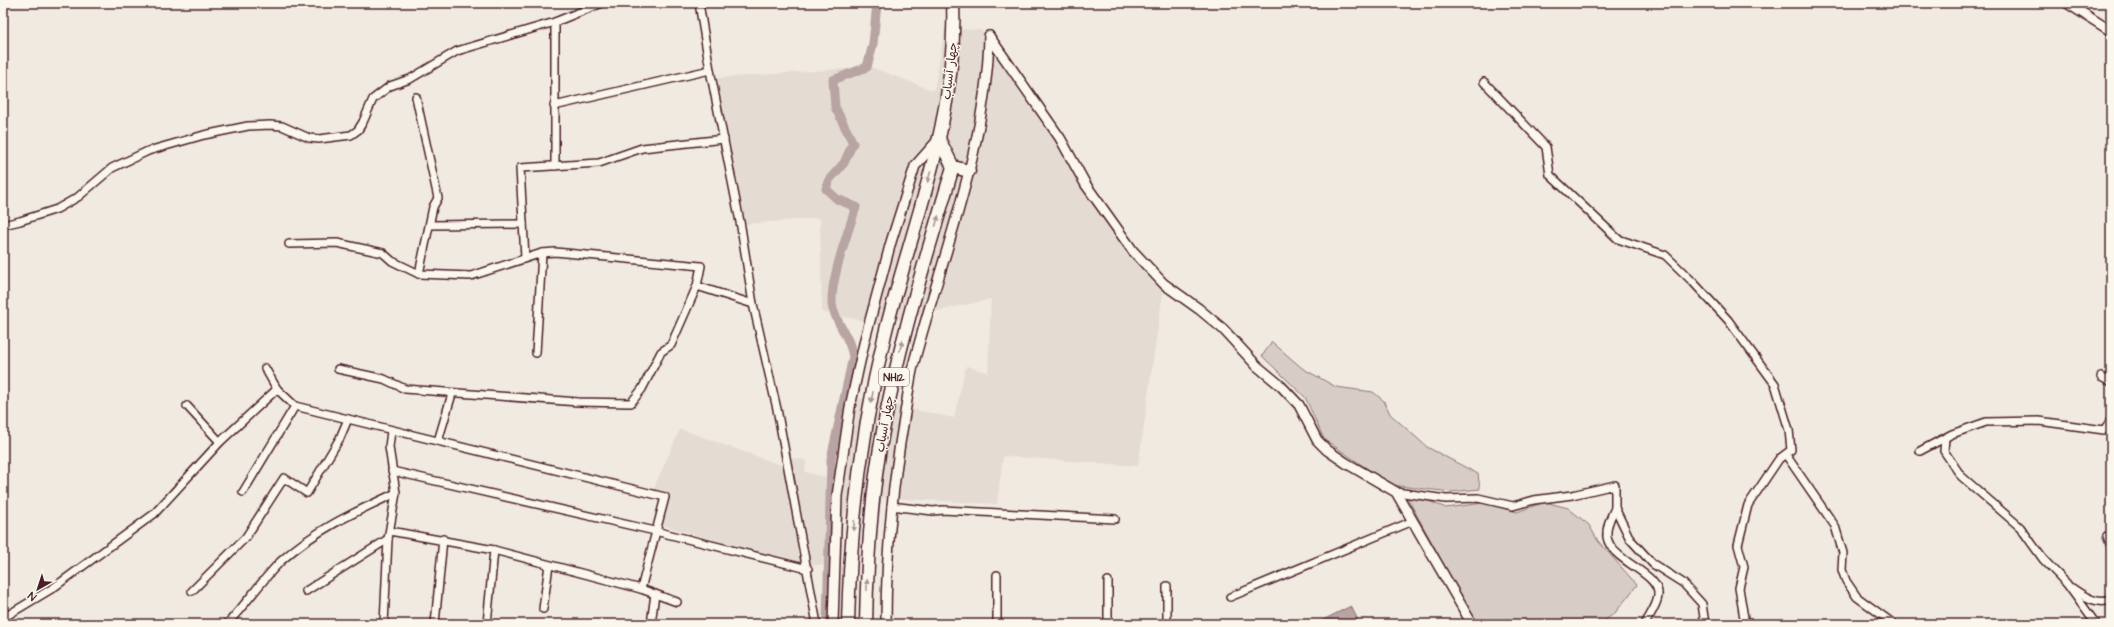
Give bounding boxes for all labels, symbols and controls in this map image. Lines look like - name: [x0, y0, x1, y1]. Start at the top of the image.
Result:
- street label: چهار آسیاب: [938, 41, 962, 101]
- one-way arrow: [926, 171, 932, 183]
- one-way arrow: [934, 215, 940, 227]
- one-way arrow: [899, 340, 905, 352]
- road number: NH12: [879, 368, 909, 386]
- one-way arrow: [868, 391, 874, 403]
- street label: چهار آسیاب: [872, 394, 898, 454]
- one-way arrow: [850, 520, 857, 532]
- north arrow: [18, 569, 58, 609]
- one-way arrow: [864, 578, 870, 591]
- text: N: [25, 588, 39, 604]

